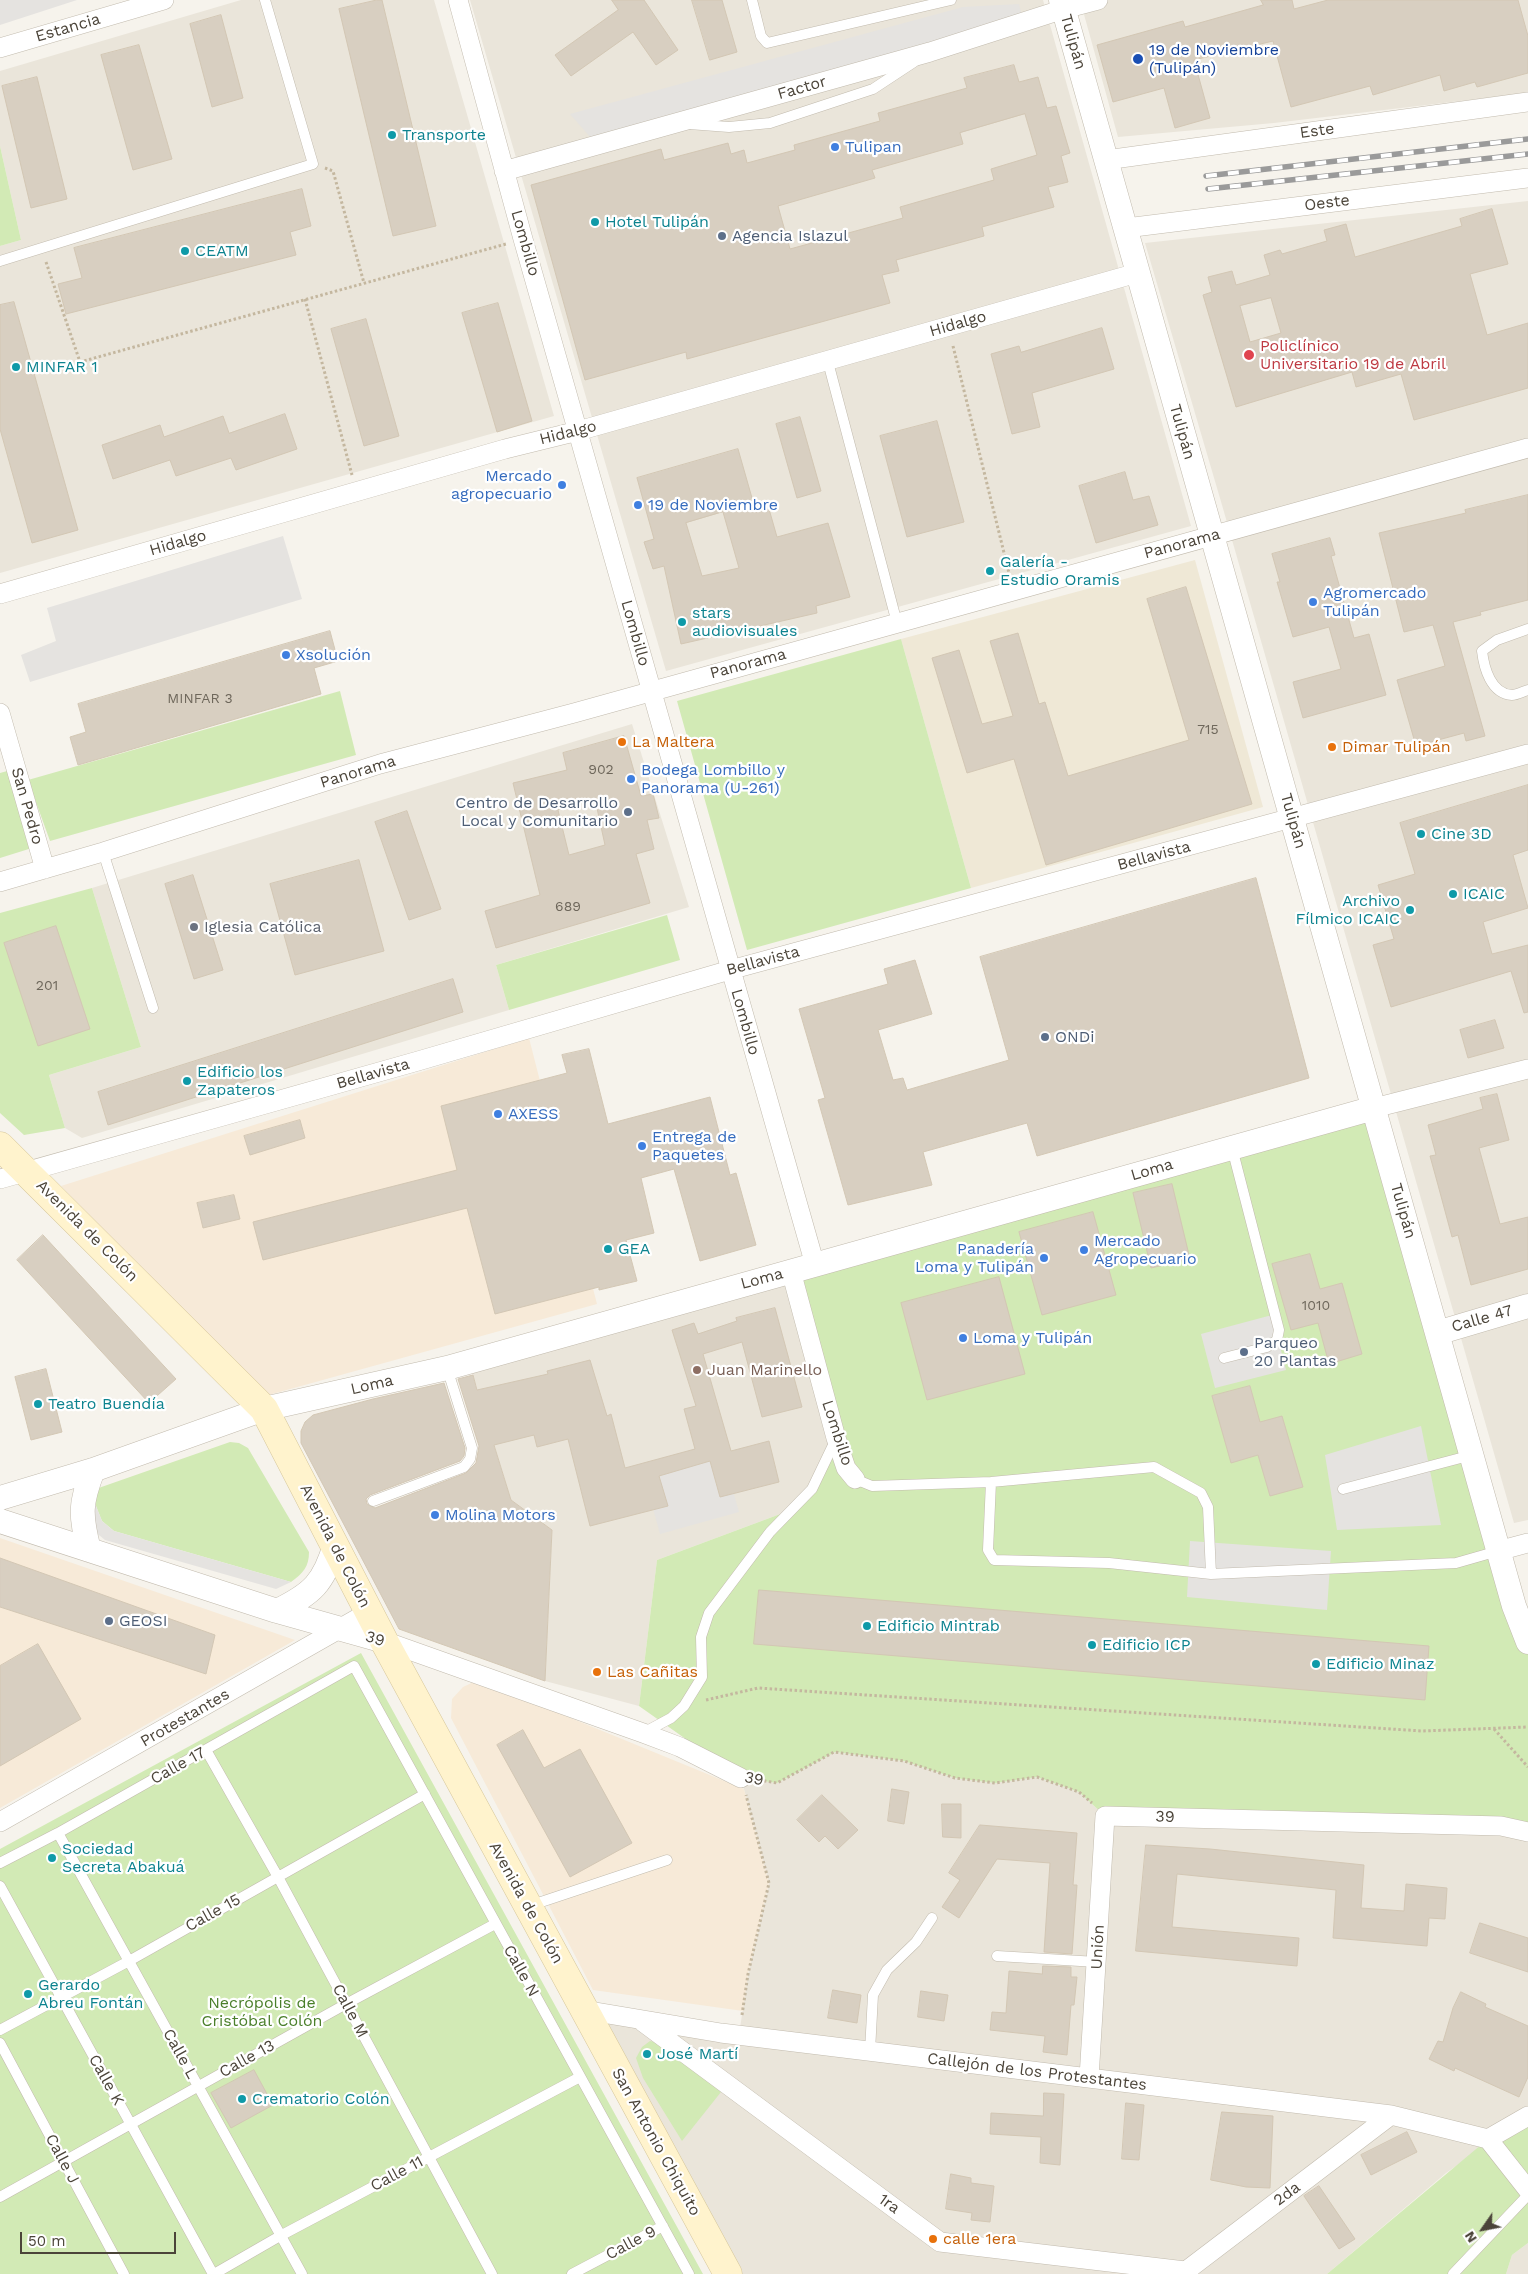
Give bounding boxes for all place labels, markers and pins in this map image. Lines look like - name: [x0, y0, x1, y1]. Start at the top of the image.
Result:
- place label: 19 de Noviembre (Tulipán): [1149, 40, 1279, 78]
- marker: 19 de Noviembre (Tulipán): [1131, 52, 1145, 66]
- place label: Transporte: [402, 125, 486, 145]
- marker: Transporte: [386, 129, 398, 141]
- place label: Tulipan: [845, 137, 902, 157]
- marker: Tulipan: [829, 141, 841, 153]
- place label: Hotel Tulipán: [605, 212, 709, 232]
- marker: Hotel Tulipán: [589, 216, 601, 228]
- place label: Agencia Islazul: [732, 226, 848, 246]
- marker: Agencia Islazul: [716, 230, 728, 242]
- place label: CEATM: [195, 241, 249, 261]
- marker: CEATM: [179, 245, 191, 257]
- place label: Policlínico Universitario 19 de Abril: [1260, 336, 1446, 374]
- marker: Policlínico Universitario 19 de Abril: [1242, 348, 1256, 362]
- place label: MINFAR 1: [26, 357, 98, 377]
- marker: MINFAR 1: [10, 361, 22, 373]
- place label: Mercado agropecuario: [451, 466, 552, 504]
- marker: Mercado agropecuario: [556, 479, 568, 491]
- place label: 19 de Noviembre: [648, 495, 778, 515]
- marker: 19 de Noviembre: [632, 499, 644, 511]
- place label: Galería - Estudio Oramis: [1000, 552, 1120, 590]
- marker: Galería - Estudio Oramis: [984, 565, 996, 577]
- place label: Agromercado Tulipán: [1323, 583, 1426, 621]
- marker: Agromercado Tulipán: [1307, 596, 1319, 608]
- place label: stars audiovisuales: [692, 603, 797, 641]
- marker: stars audiovisuales: [676, 616, 688, 628]
- place label: Xsolución: [296, 645, 371, 665]
- marker: Xsolución: [280, 649, 292, 661]
- place label: La Maltera: [632, 732, 715, 752]
- marker: La Maltera: [616, 736, 628, 748]
- place label: Dimar Tulipán: [1342, 737, 1451, 757]
- marker: Dimar Tulipán: [1326, 741, 1338, 753]
- place label: Bodega Lombillo y Panorama (U-261): [641, 760, 785, 798]
- marker: Bodega Lombillo y Panorama (U-261): [625, 773, 637, 785]
- place label: Centro de Desarrollo Local y Comunitario: [455, 793, 618, 831]
- marker: Centro de Desarrollo Local y Comunitario: [622, 806, 634, 818]
- place label: Cine 3D: [1431, 824, 1492, 844]
- marker: Cine 3D: [1415, 828, 1427, 840]
- place label: ICAIC: [1463, 884, 1505, 904]
- marker: ICAIC: [1447, 888, 1459, 900]
- place label: Archivo Fílmico ICAIC: [1296, 891, 1400, 929]
- marker: Archivo Fílmico ICAIC: [1404, 904, 1416, 916]
- place label: Iglesia Católica: [204, 917, 322, 937]
- marker: Iglesia Católica: [188, 921, 200, 933]
- place label: ONDi: [1055, 1027, 1094, 1047]
- marker: ONDi: [1039, 1031, 1051, 1043]
- place label: Edificio los Zapateros: [197, 1062, 283, 1100]
- marker: Edificio los Zapateros: [181, 1075, 193, 1087]
- place label: AXESS: [508, 1104, 559, 1124]
- marker: AXESS: [492, 1108, 504, 1120]
- place label: Entrega de Paquetes: [652, 1127, 736, 1165]
- marker: Entrega de Paquetes: [636, 1140, 648, 1152]
- place label: Mercado Agropecuario: [1094, 1231, 1196, 1269]
- place label: GEA: [618, 1239, 650, 1259]
- place label: Panadería Loma y Tulipán: [915, 1239, 1034, 1277]
- marker: GEA: [602, 1243, 614, 1255]
- marker: Mercado Agropecuario: [1078, 1244, 1090, 1256]
- marker: Panadería Loma y Tulipán: [1038, 1252, 1050, 1264]
- place label: Loma y Tulipán: [973, 1328, 1092, 1348]
- marker: Loma y Tulipán: [957, 1332, 969, 1344]
- place label: Parqueo 20 Plantas: [1254, 1333, 1336, 1371]
- marker: Parqueo 20 Plantas: [1238, 1346, 1250, 1358]
- place label: Juan Marinello: [707, 1360, 822, 1380]
- marker: Juan Marinello: [691, 1364, 703, 1376]
- place label: Teatro Buendía: [48, 1394, 165, 1414]
- marker: Teatro Buendía: [32, 1398, 44, 1410]
- place label: Molina Motors: [445, 1505, 556, 1525]
- marker: Molina Motors: [429, 1509, 441, 1521]
- place label: GEOSI: [119, 1611, 168, 1631]
- marker: GEOSI: [103, 1615, 115, 1627]
- place label: Edificio Mintrab: [877, 1616, 1000, 1636]
- marker: Edificio Mintrab: [861, 1620, 873, 1632]
- place label: Edificio ICP: [1102, 1635, 1190, 1655]
- marker: Edificio ICP: [1086, 1639, 1098, 1651]
- place label: Edificio Minaz: [1326, 1654, 1434, 1674]
- marker: Edificio Minaz: [1310, 1658, 1322, 1670]
- place label: Las Cañitas: [607, 1662, 698, 1682]
- marker: Las Cañitas: [591, 1666, 603, 1678]
- place label: Sociedad Secreta Abakuá: [62, 1839, 185, 1877]
- marker: Sociedad Secreta Abakuá: [46, 1852, 58, 1864]
- place label: Gerardo Abreu Fontán: [38, 1975, 143, 2013]
- marker: Gerardo Abreu Fontán: [22, 1988, 34, 2000]
- place label: José Martí: [657, 2044, 738, 2064]
- marker: José Martí: [641, 2048, 653, 2060]
- place label: Crematorio Colón: [252, 2089, 390, 2109]
- marker: Crematorio Colón: [236, 2093, 248, 2105]
- place label: calle 1era: [943, 2229, 1016, 2249]
- marker: calle 1era: [927, 2233, 939, 2245]

